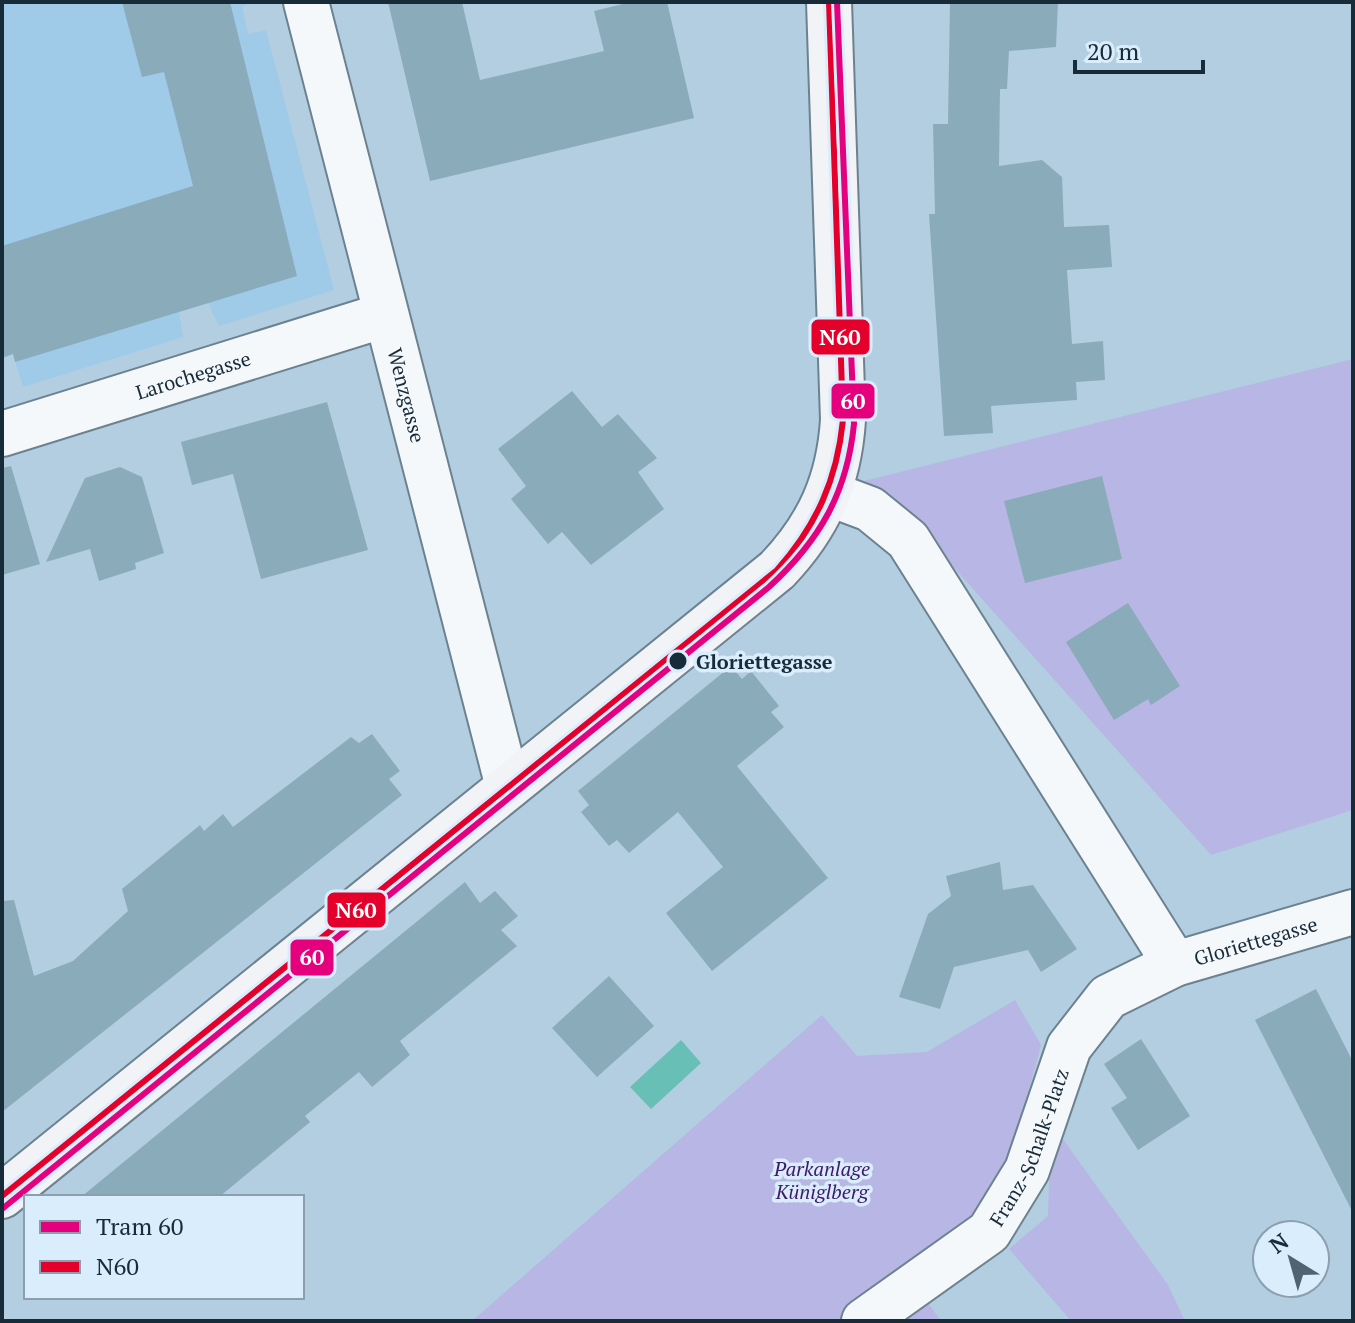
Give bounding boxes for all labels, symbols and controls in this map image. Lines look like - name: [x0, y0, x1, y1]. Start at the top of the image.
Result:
- scale bar: [1075, 24, 1203, 74]
- text: 20 m: [1087, 35, 1139, 67]
- line badge: N60: [810, 318, 871, 356]
- text: N60: [819, 322, 861, 351]
- street label: Larochegasse: [132, 344, 254, 405]
- street label: Wenzgasse: [382, 345, 432, 445]
- line badge: 60: [830, 382, 876, 420]
- text: 60: [841, 386, 865, 415]
- place label: Gloriettegasse: [696, 648, 833, 675]
- marker: Gloriettegasse: [667, 650, 689, 672]
- line badge: N60: [326, 891, 387, 929]
- text: N60: [335, 895, 377, 924]
- street label: Gloriettegasse: [1190, 910, 1320, 971]
- line badge: 60: [289, 938, 335, 977]
- text: 60: [300, 942, 324, 971]
- street label: Franz-Schalk-Platz: [983, 1065, 1074, 1231]
- park label: Parkanlage Küniglberg: [773, 1155, 870, 1205]
- legend: [24, 1195, 304, 1299]
- text: Tram 60: [96, 1210, 184, 1242]
- north arrow: [1251, 1219, 1331, 1299]
- text: N: [1263, 1226, 1294, 1259]
- text: N60: [96, 1250, 139, 1282]

